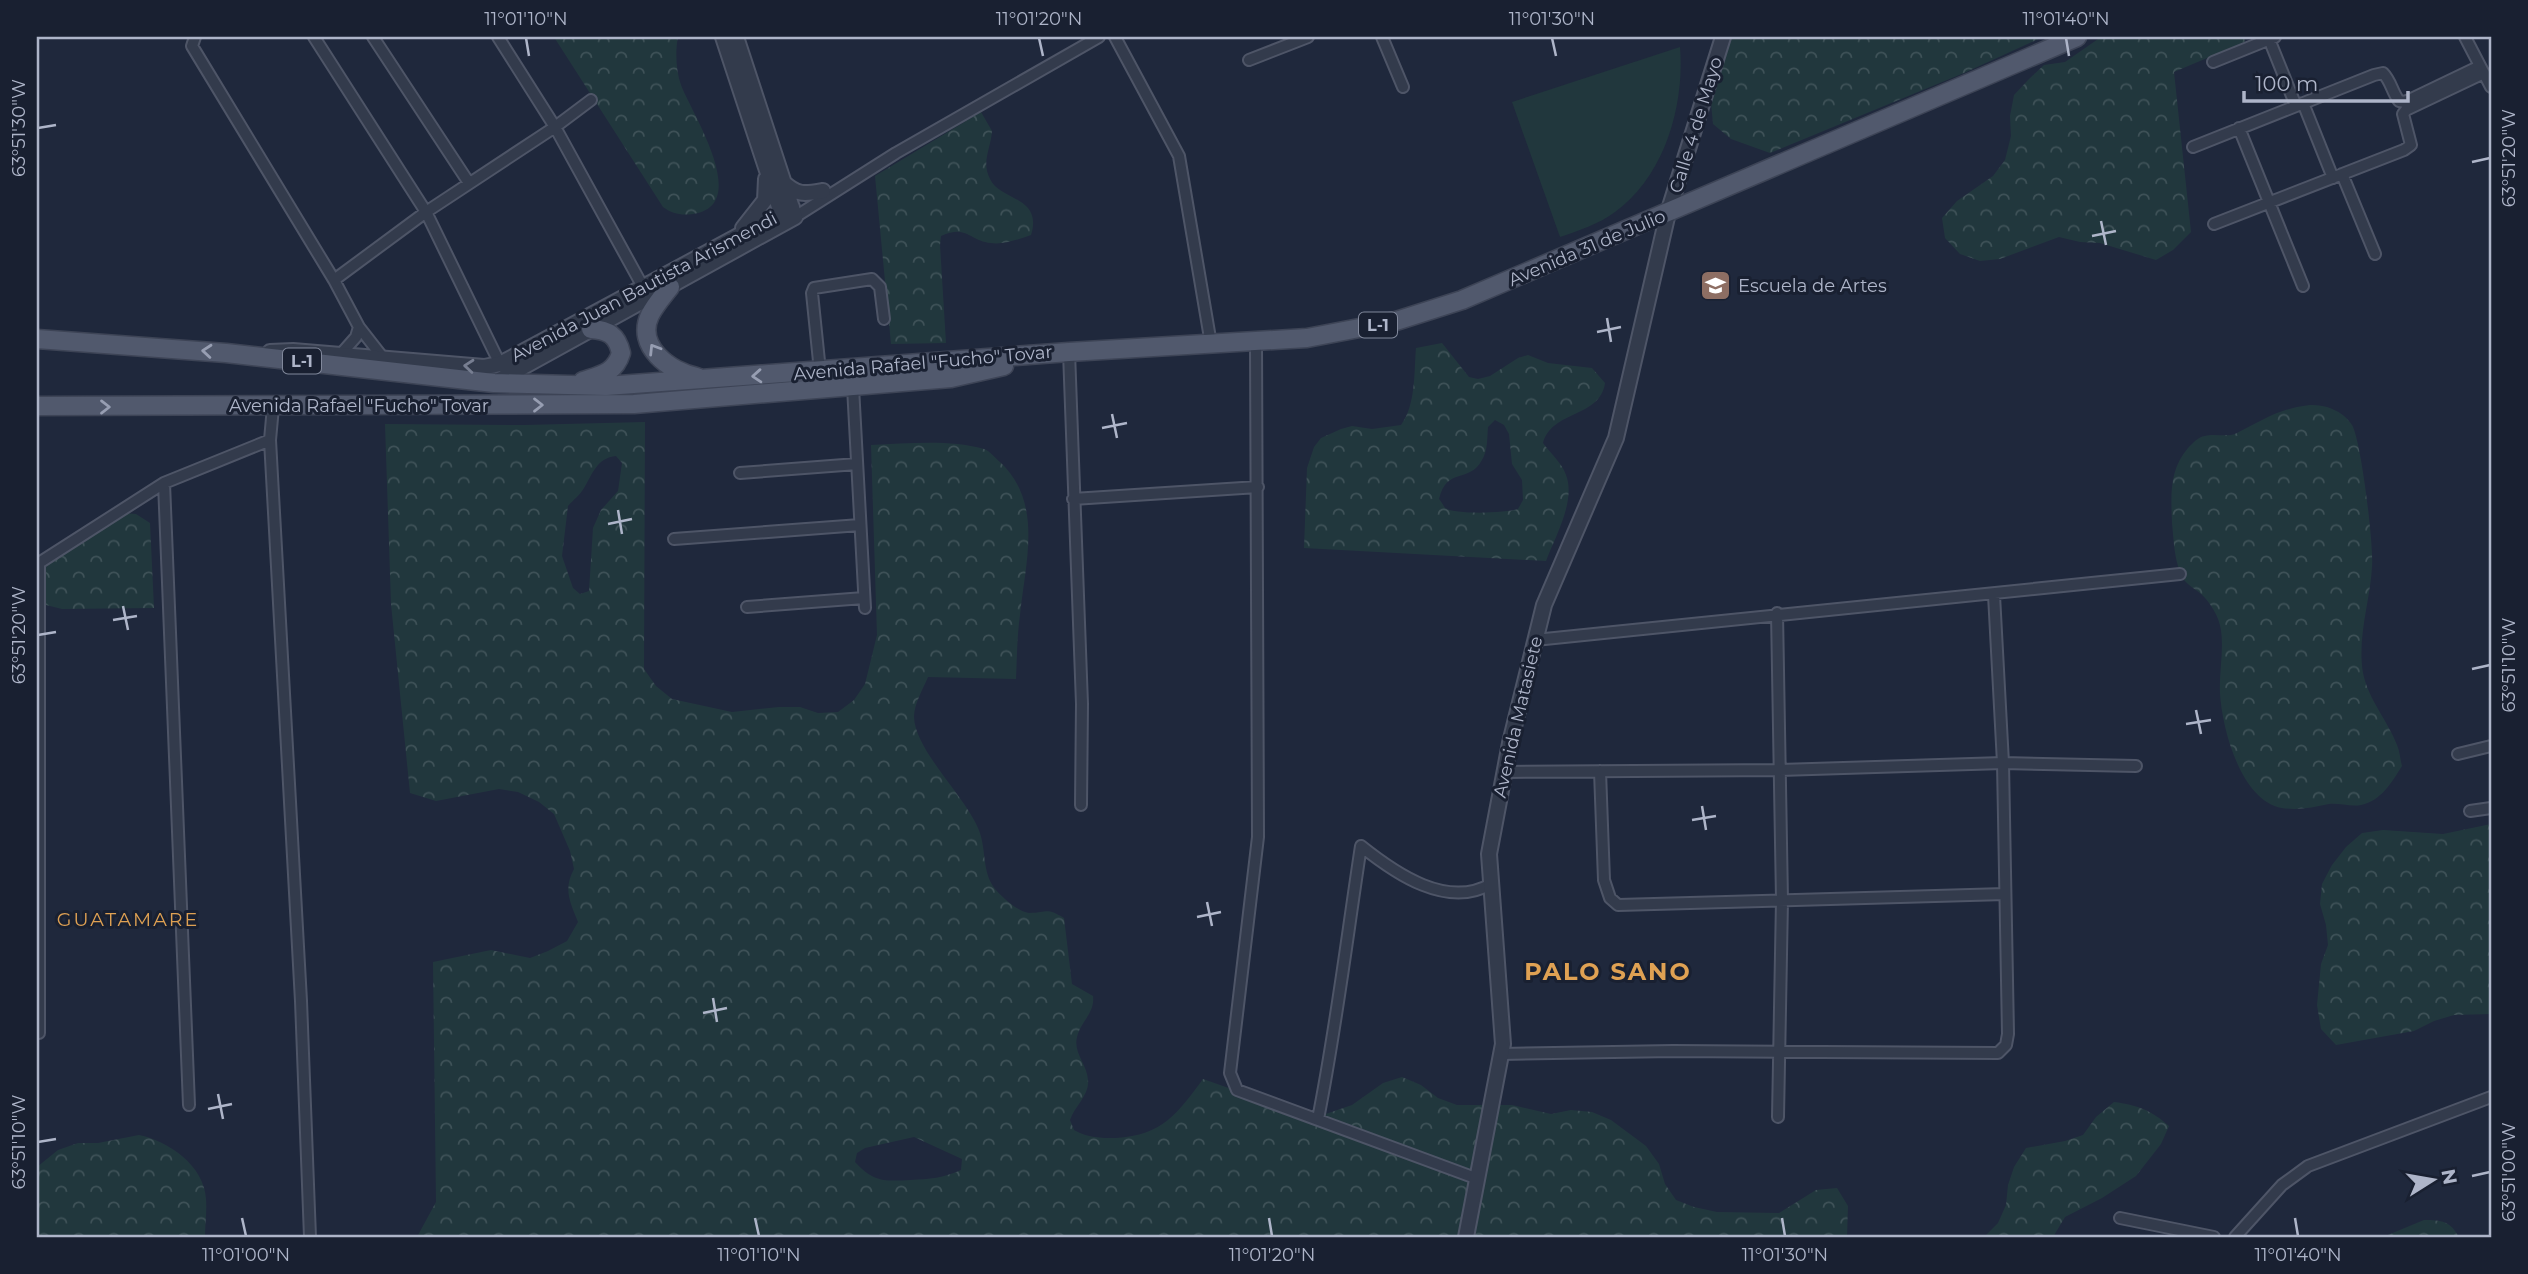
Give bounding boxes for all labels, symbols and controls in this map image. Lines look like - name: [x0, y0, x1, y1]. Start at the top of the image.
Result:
- text: 11°01'10"N: [484, 8, 568, 30]
- text: 11°01'20"N: [996, 8, 1082, 30]
- text: 11°01'30"N: [1509, 8, 1595, 30]
- text: 11°01'40"N: [2022, 8, 2110, 30]
- street label: Calle 4 de Mayo: [1665, 54, 1727, 196]
- scale bar: [2244, 60, 2409, 104]
- text: 100 m: [2255, 71, 2318, 96]
- text: 63°51'30"W: [8, 79, 30, 177]
- text: 63°51'20"W: [2498, 109, 2520, 207]
- street label: Avenida 31 de Julio: [1505, 205, 1669, 291]
- street label: Avenida Juan Bautista Arismendi: [507, 207, 781, 367]
- school or university icon: Escuela de Artes: [1698, 269, 1732, 303]
- place label: Escuela de Artes: [1738, 275, 1887, 297]
- road number: L-1: [1359, 312, 1397, 338]
- street label: Avenida Rafael "Fucho" Tovar: [793, 341, 1053, 385]
- one-way arrow: [649, 343, 662, 356]
- one-way arrow: [201, 344, 212, 359]
- road number: L-1: [283, 348, 321, 374]
- one-way arrow: [463, 359, 474, 374]
- one-way arrow: [751, 368, 762, 383]
- street label: Avenida Rafael "Fucho" Tovar: [229, 395, 489, 417]
- one-way arrow: [533, 397, 544, 413]
- one-way arrow: [100, 399, 111, 415]
- text: 63°51'20"W: [8, 586, 30, 684]
- text: 63°51'10"W: [2498, 618, 2520, 712]
- street label: Avenida Matasiete: [1489, 634, 1547, 800]
- district label: GUATAMARE: [57, 908, 199, 931]
- district label: PALO SANO: [1524, 957, 1692, 986]
- text: 63°51'10"W: [8, 1095, 30, 1189]
- text: 63°51'00"W: [2498, 1122, 2520, 1222]
- north arrow: [2398, 1144, 2468, 1214]
- text: N: [2436, 1167, 2462, 1187]
- text: 11°01'00"N: [202, 1244, 290, 1266]
- text: 11°01'10"N: [717, 1244, 801, 1266]
- text: 11°01'20"N: [1229, 1244, 1315, 1266]
- text: 11°01'30"N: [1742, 1244, 1828, 1266]
- text: 11°01'40"N: [2254, 1244, 2342, 1266]

